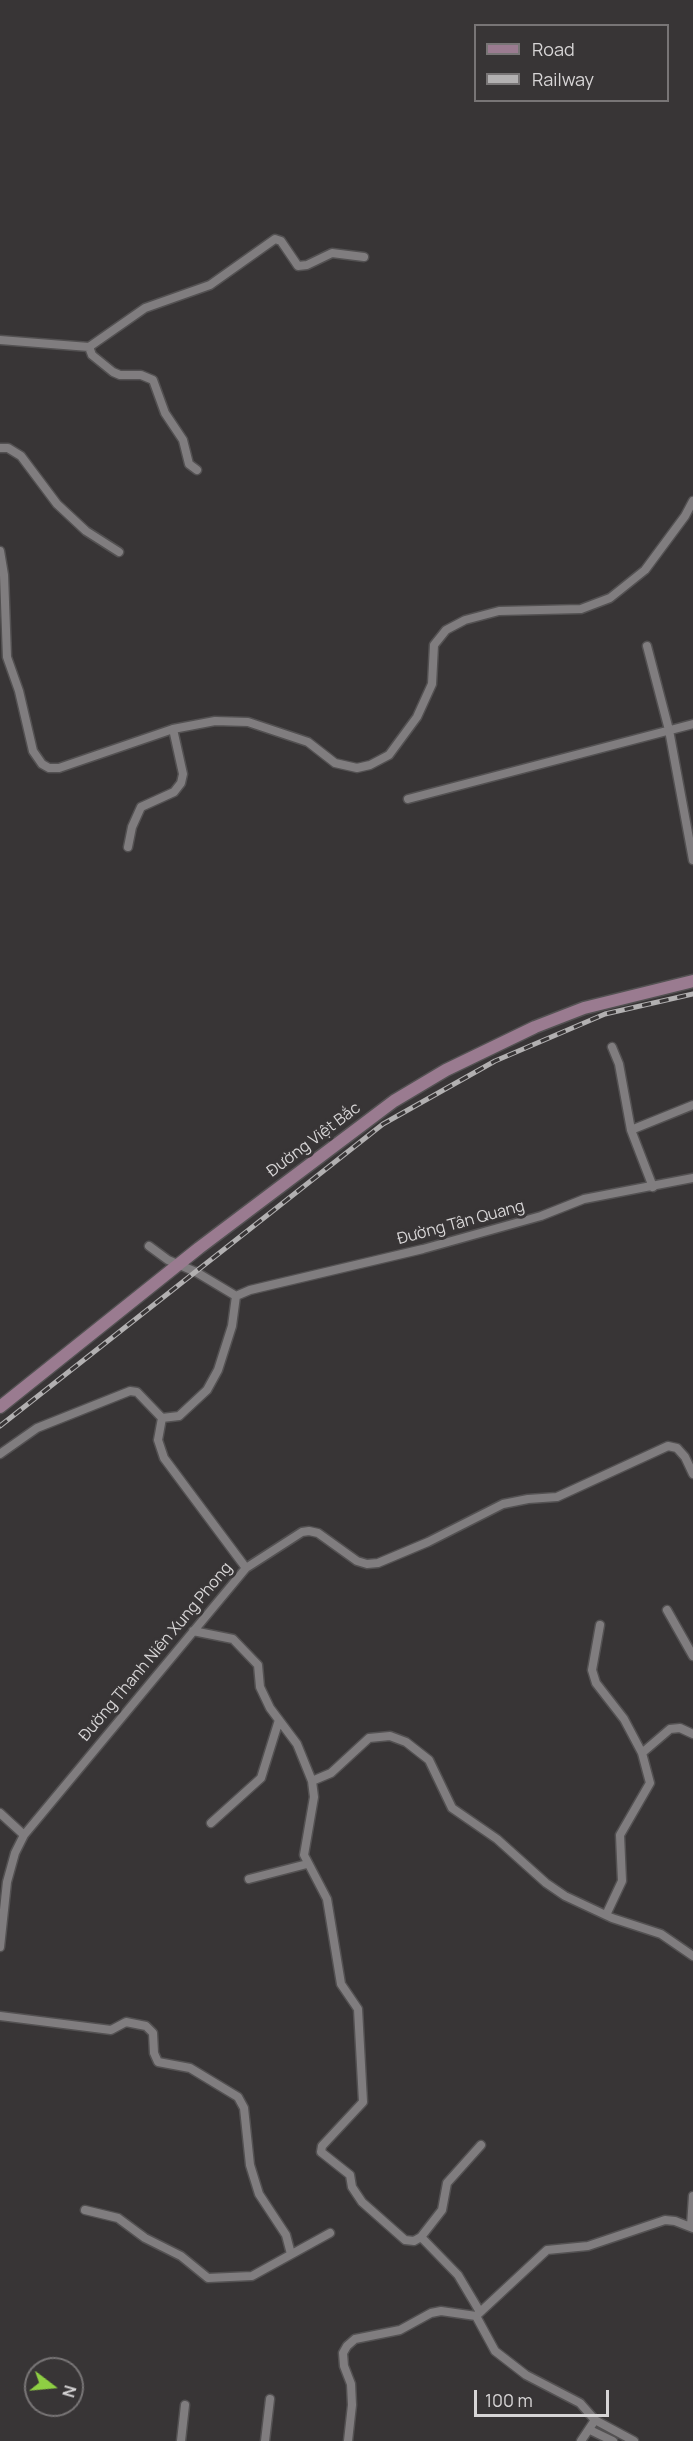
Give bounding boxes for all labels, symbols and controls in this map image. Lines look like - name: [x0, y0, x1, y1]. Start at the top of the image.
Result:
- legend: [474, 24, 669, 102]
- text: Road: [532, 37, 575, 61]
- text: Railway: [532, 67, 594, 91]
- street label: Đường Việt Bắc: [264, 1099, 364, 1181]
- street label: Đường Tân Quang: [395, 1197, 527, 1249]
- street label: Đường Thanh Niên Xung Phong: [75, 1559, 237, 1745]
- north arrow: [24, 2357, 84, 2417]
- scale bar: [477, 2378, 612, 2416]
- text: N: [57, 2383, 82, 2400]
- text: 100 m: [485, 2388, 533, 2412]

